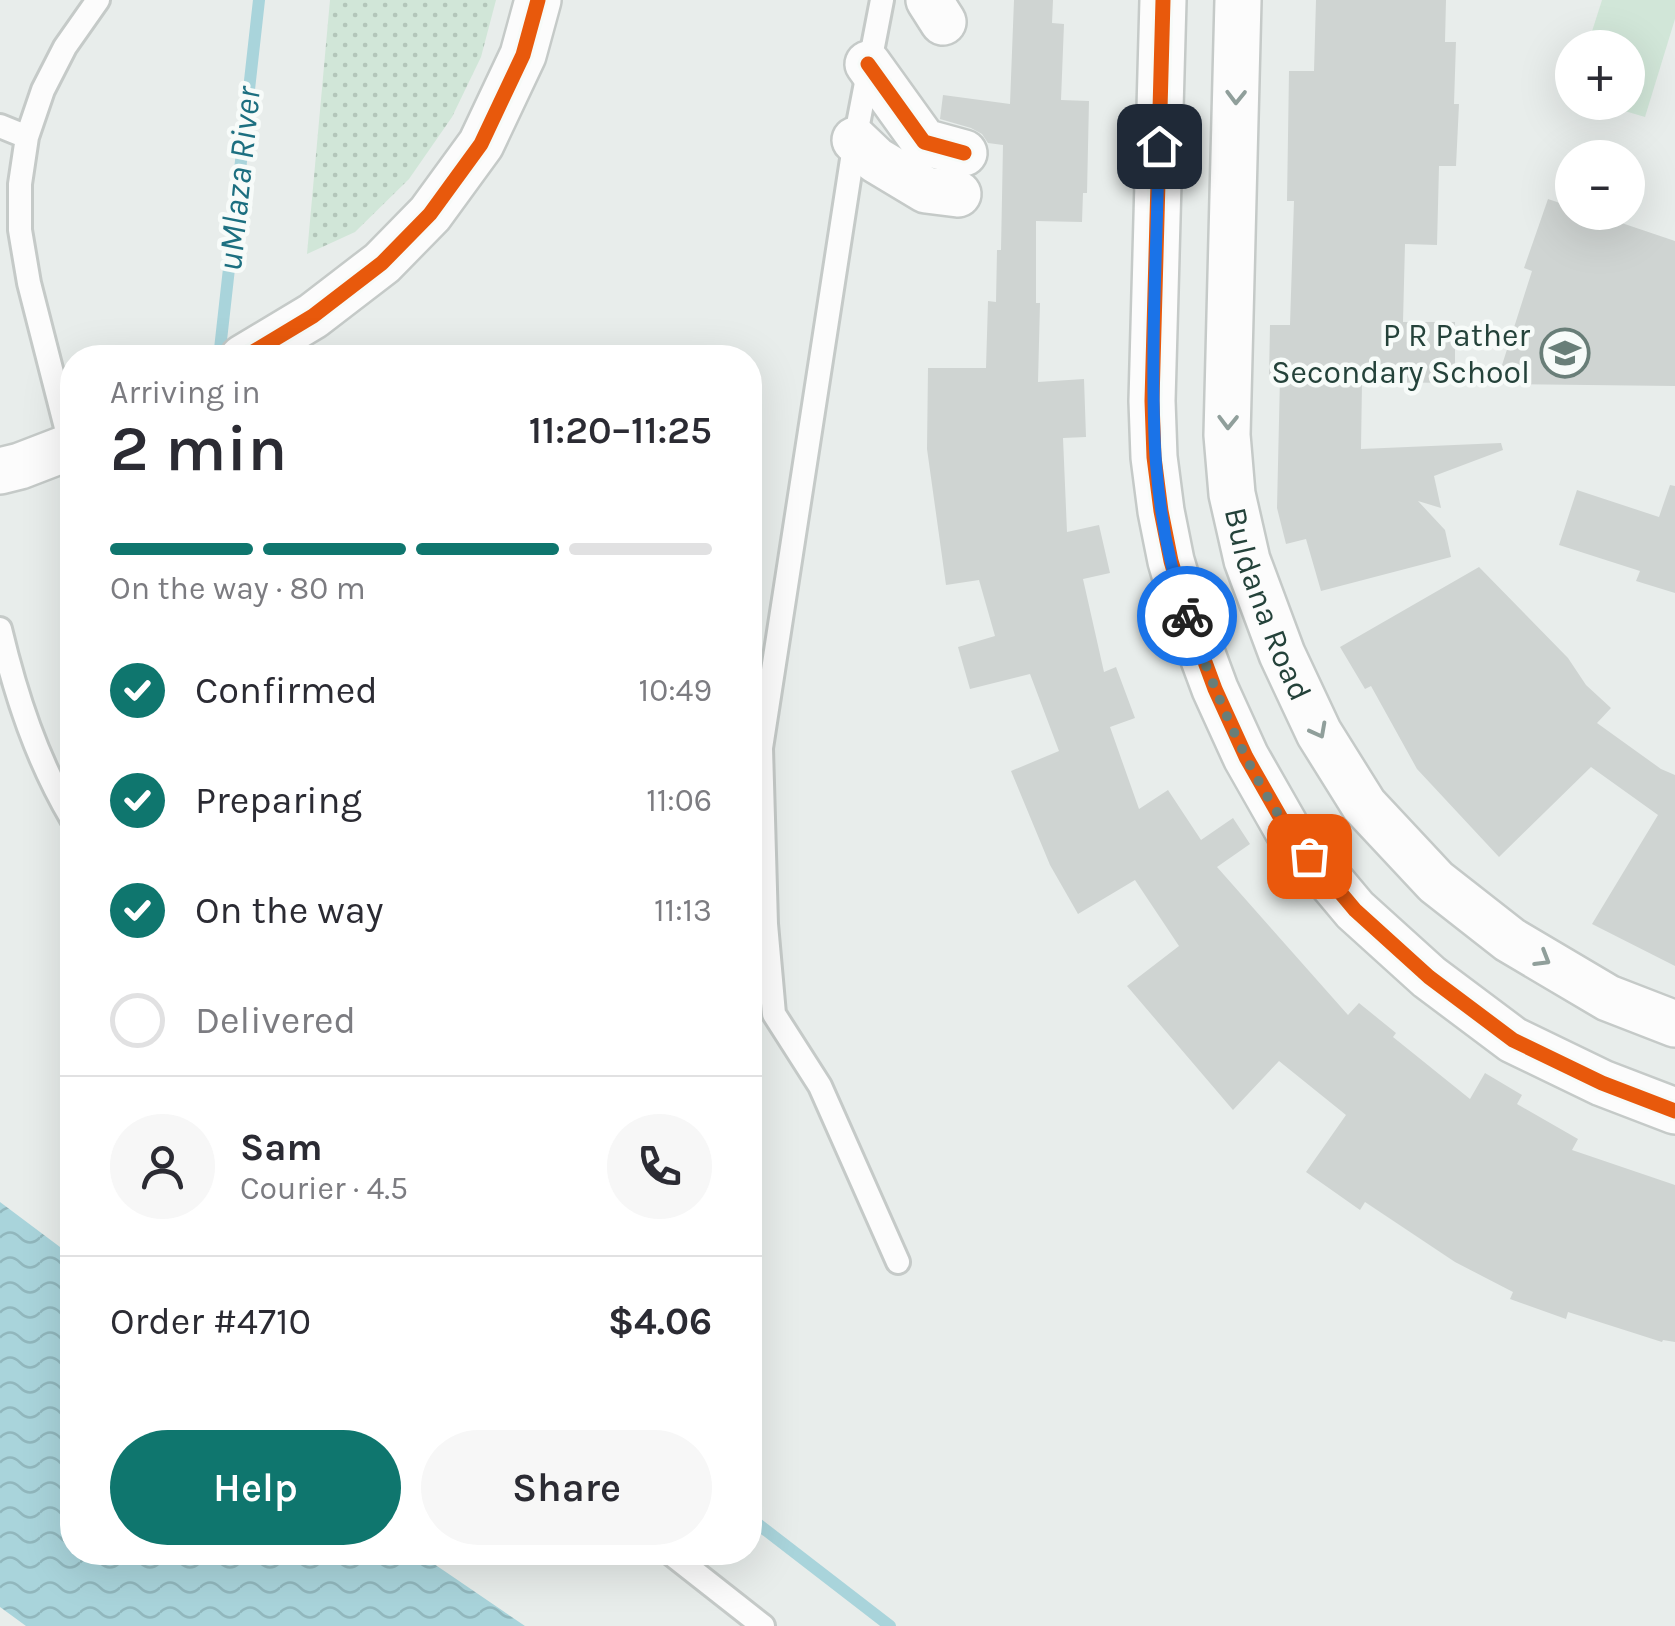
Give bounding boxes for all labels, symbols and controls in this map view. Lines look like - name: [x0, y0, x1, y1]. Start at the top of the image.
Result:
- map controls: [1555, 30, 1645, 230]
- button: +: [1555, 30, 1645, 120]
- water label: uMlaza River: [209, 84, 269, 273]
- one-way arrow: [1225, 90, 1246, 106]
- pin: [1117, 104, 1202, 189]
- icon: home: [1132, 119, 1187, 174]
- button: −: [1555, 140, 1645, 230]
- place label: P R Pather Secondary School: [1271, 317, 1530, 391]
- school or university icon: P R Pather Secondary School: [1539, 327, 1591, 379]
- text: Arriving in: [110, 374, 261, 411]
- text: 11:20–11:25: [529, 408, 712, 453]
- text: 2 min: [110, 410, 287, 486]
- one-way arrow: [1217, 415, 1238, 431]
- street label: Buldana Road: [1217, 504, 1320, 706]
- courier: [1137, 566, 1237, 666]
- text: On the way · 80 m: [110, 570, 366, 607]
- icon: bike: [1160, 589, 1215, 644]
- icon: check: [110, 663, 165, 718]
- text: Confirmed: [195, 668, 378, 713]
- text: 10:49: [639, 672, 712, 709]
- one-way arrow: [1307, 720, 1326, 738]
- icon: check: [110, 773, 165, 828]
- text: Preparing: [195, 778, 362, 823]
- text: 11:06: [646, 782, 712, 819]
- pin: [1267, 814, 1352, 899]
- icon: bag: [1282, 829, 1337, 884]
- icon: check: [110, 883, 165, 938]
- text: On the way: [195, 888, 383, 933]
- text: 11:13: [654, 892, 712, 929]
- one-way arrow: [1532, 947, 1550, 966]
- text: Delivered: [195, 998, 356, 1043]
- button: person: [110, 1114, 215, 1219]
- button: phone: [607, 1114, 712, 1219]
- text: Sam: [240, 1125, 323, 1170]
- text: Courier · 4.5: [240, 1170, 408, 1207]
- text: Order #4710: [110, 1299, 311, 1344]
- text: $4.06: [608, 1299, 712, 1344]
- button: Help: [110, 1430, 401, 1545]
- button: Share: [421, 1430, 712, 1545]

